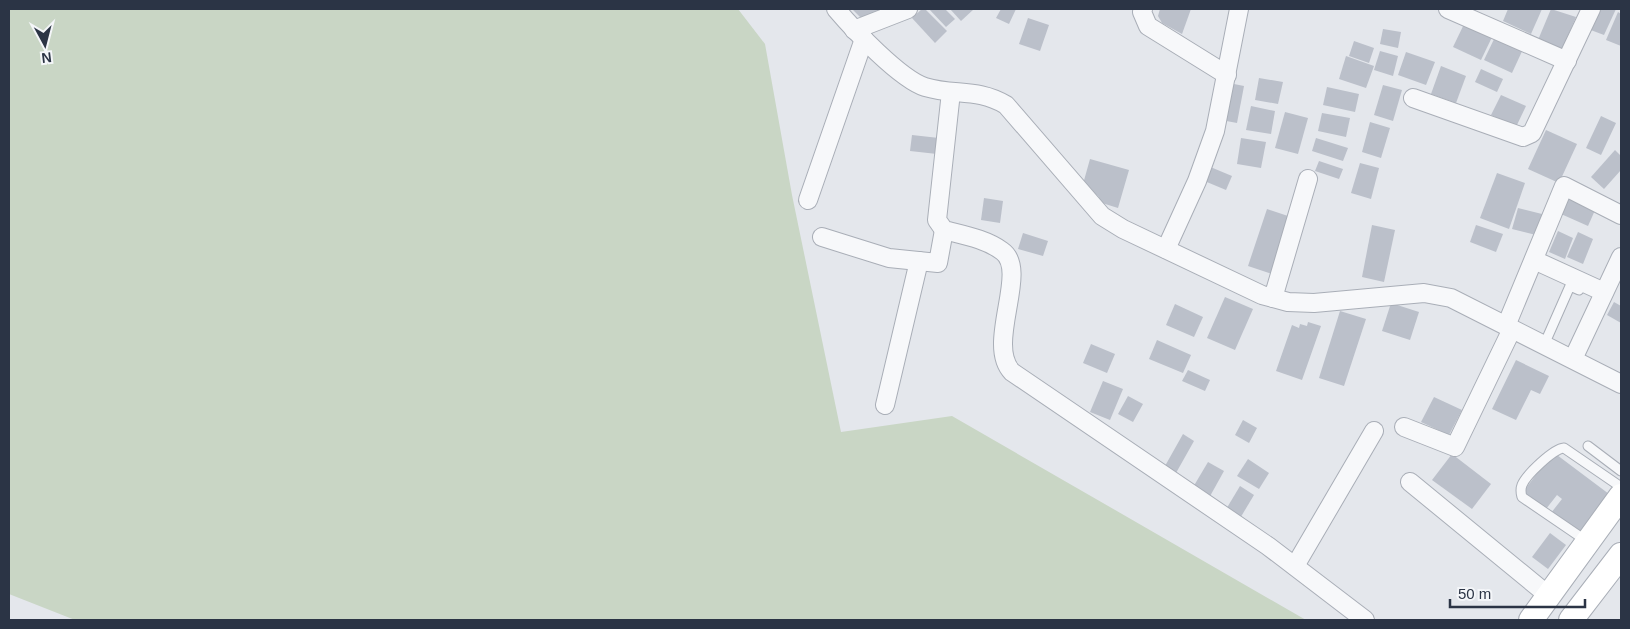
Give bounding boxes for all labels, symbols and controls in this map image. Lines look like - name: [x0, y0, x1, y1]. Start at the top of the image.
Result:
- north arrow: [20, 20, 70, 70]
- text: N: [41, 49, 53, 66]
- scale bar: [1450, 576, 1585, 608]
- text: 50 m: [1458, 585, 1491, 602]

